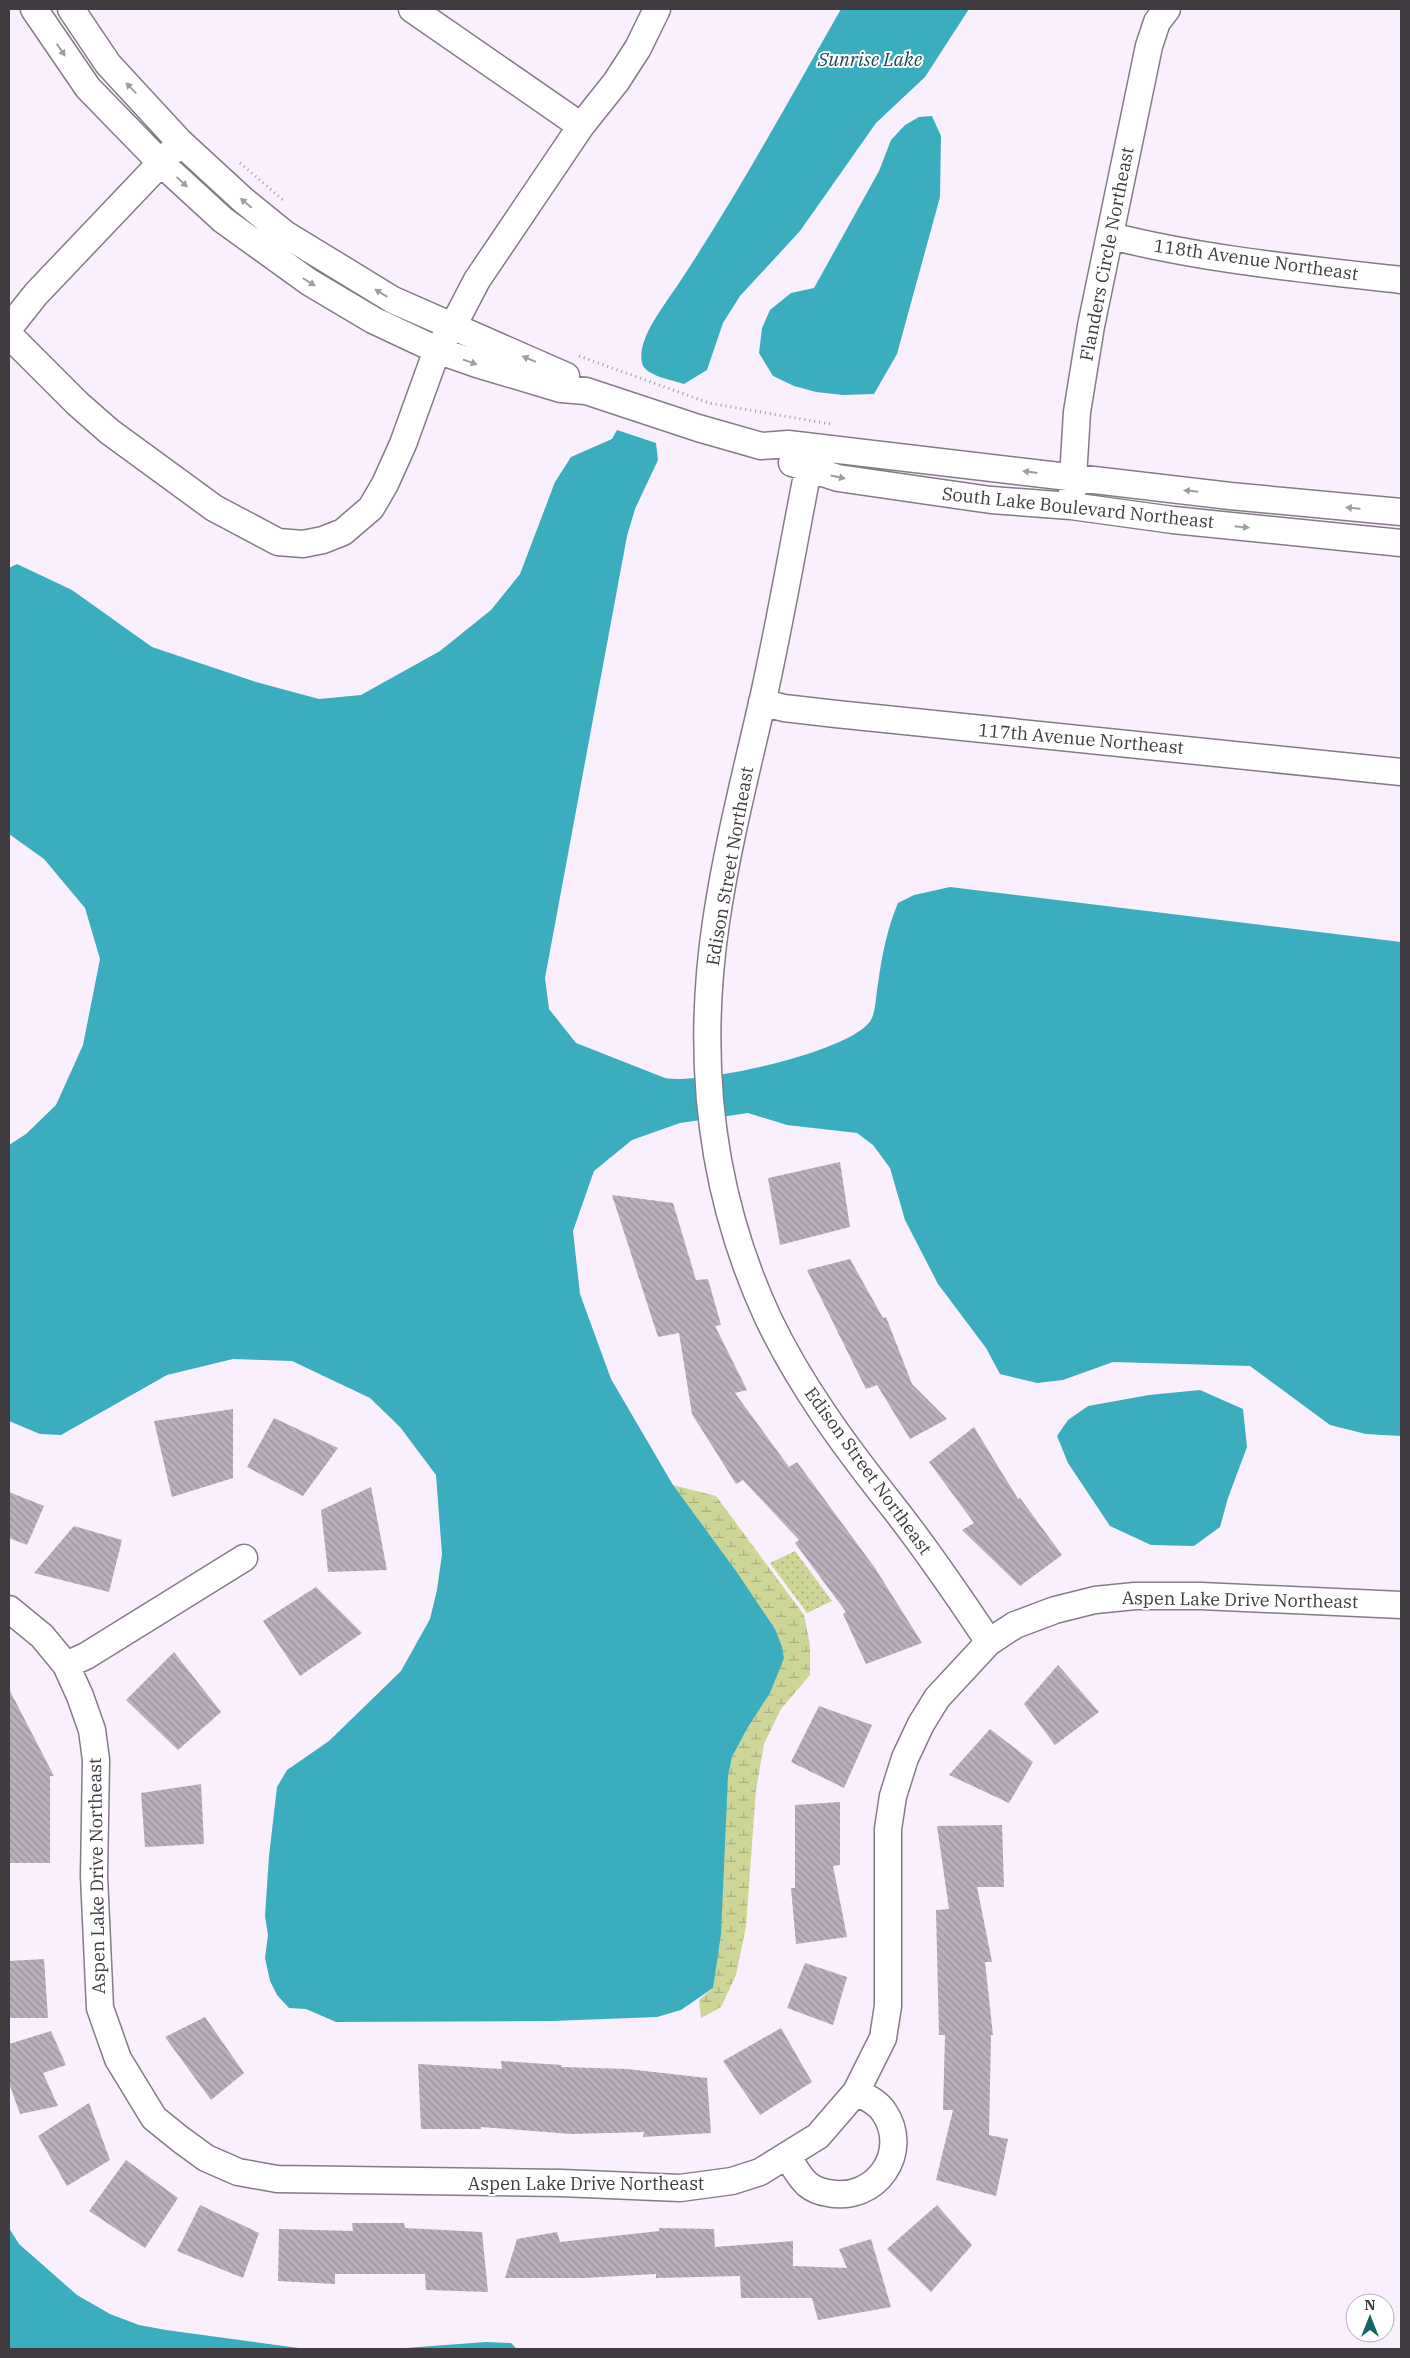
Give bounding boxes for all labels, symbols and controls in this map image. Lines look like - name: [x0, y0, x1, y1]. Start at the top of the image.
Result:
- one-way arrow: [56, 43, 65, 56]
- water label: Sunrise Lake: [817, 47, 923, 71]
- one-way arrow: [125, 83, 137, 95]
- street label: Flanders Circle Northeast: [1074, 145, 1139, 363]
- one-way arrow: [175, 176, 187, 188]
- one-way arrow: [240, 197, 253, 208]
- street label: 118th Avenue Northeast: [1152, 234, 1360, 285]
- one-way arrow: [303, 277, 316, 287]
- one-way arrow: [375, 288, 388, 297]
- one-way arrow: [522, 355, 536, 363]
- one-way arrow: [463, 358, 478, 366]
- one-way arrow: [1021, 468, 1037, 476]
- one-way arrow: [831, 473, 846, 481]
- street label: South Lake Boulevard Northeast: [941, 482, 1215, 533]
- one-way arrow: [1183, 487, 1199, 495]
- one-way arrow: [1344, 504, 1360, 512]
- one-way arrow: [1235, 523, 1251, 531]
- street label: 117th Avenue Northeast: [977, 718, 1185, 759]
- street label: Edison Street Northeast: [701, 765, 758, 967]
- street label: Edison Street Northeast: [800, 1382, 937, 1559]
- street label: Aspen Lake Drive Northeast: [1122, 1586, 1358, 1613]
- street label: Aspen Lake Drive Northeast: [83, 1758, 110, 1994]
- street label: Aspen Lake Drive Northeast: [468, 2172, 704, 2195]
- north arrow: [1345, 2293, 1395, 2343]
- text: N: [1364, 2296, 1376, 2314]

